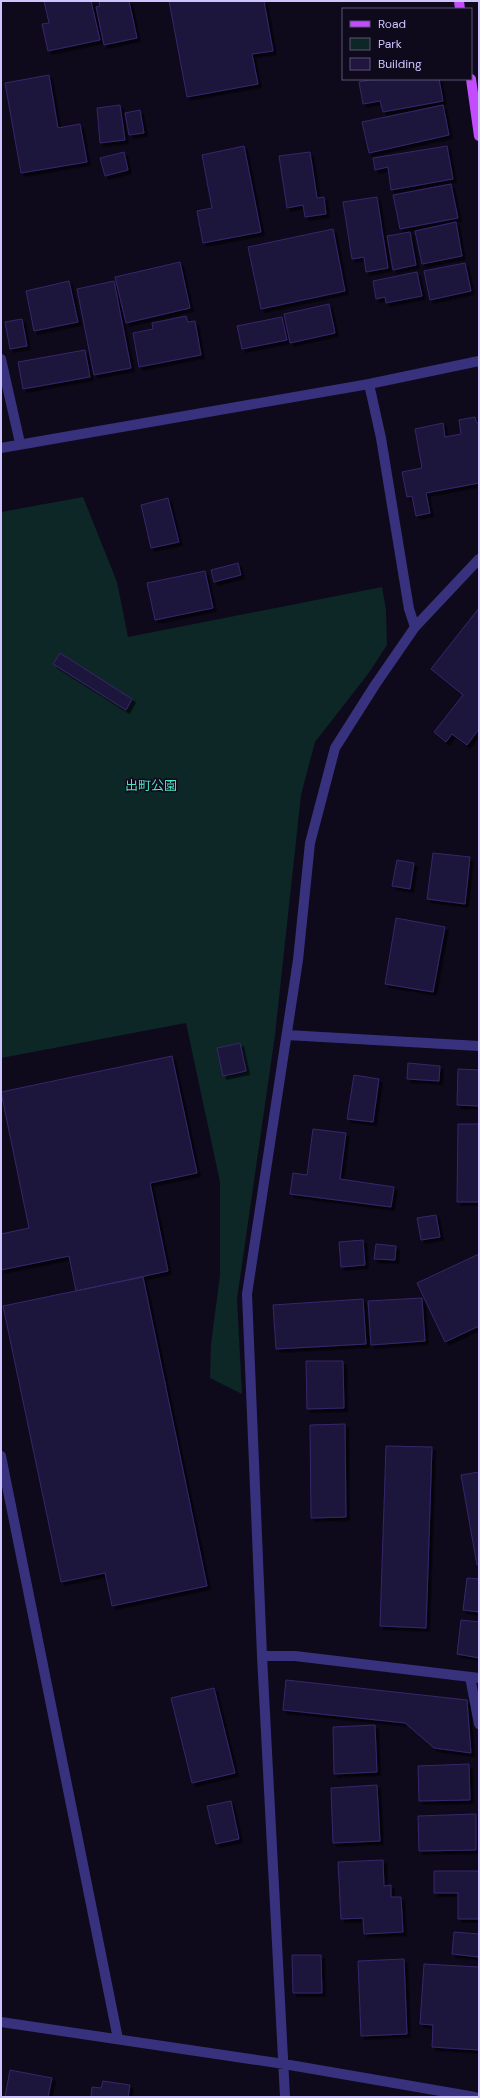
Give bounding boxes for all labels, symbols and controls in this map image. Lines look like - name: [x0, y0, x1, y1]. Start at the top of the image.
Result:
- legend: [342, 8, 472, 80]
- text: Road: [378, 16, 406, 32]
- text: Park: [378, 36, 402, 52]
- text: Building: [378, 56, 422, 72]
- park label: 出町公園: [125, 777, 177, 794]

